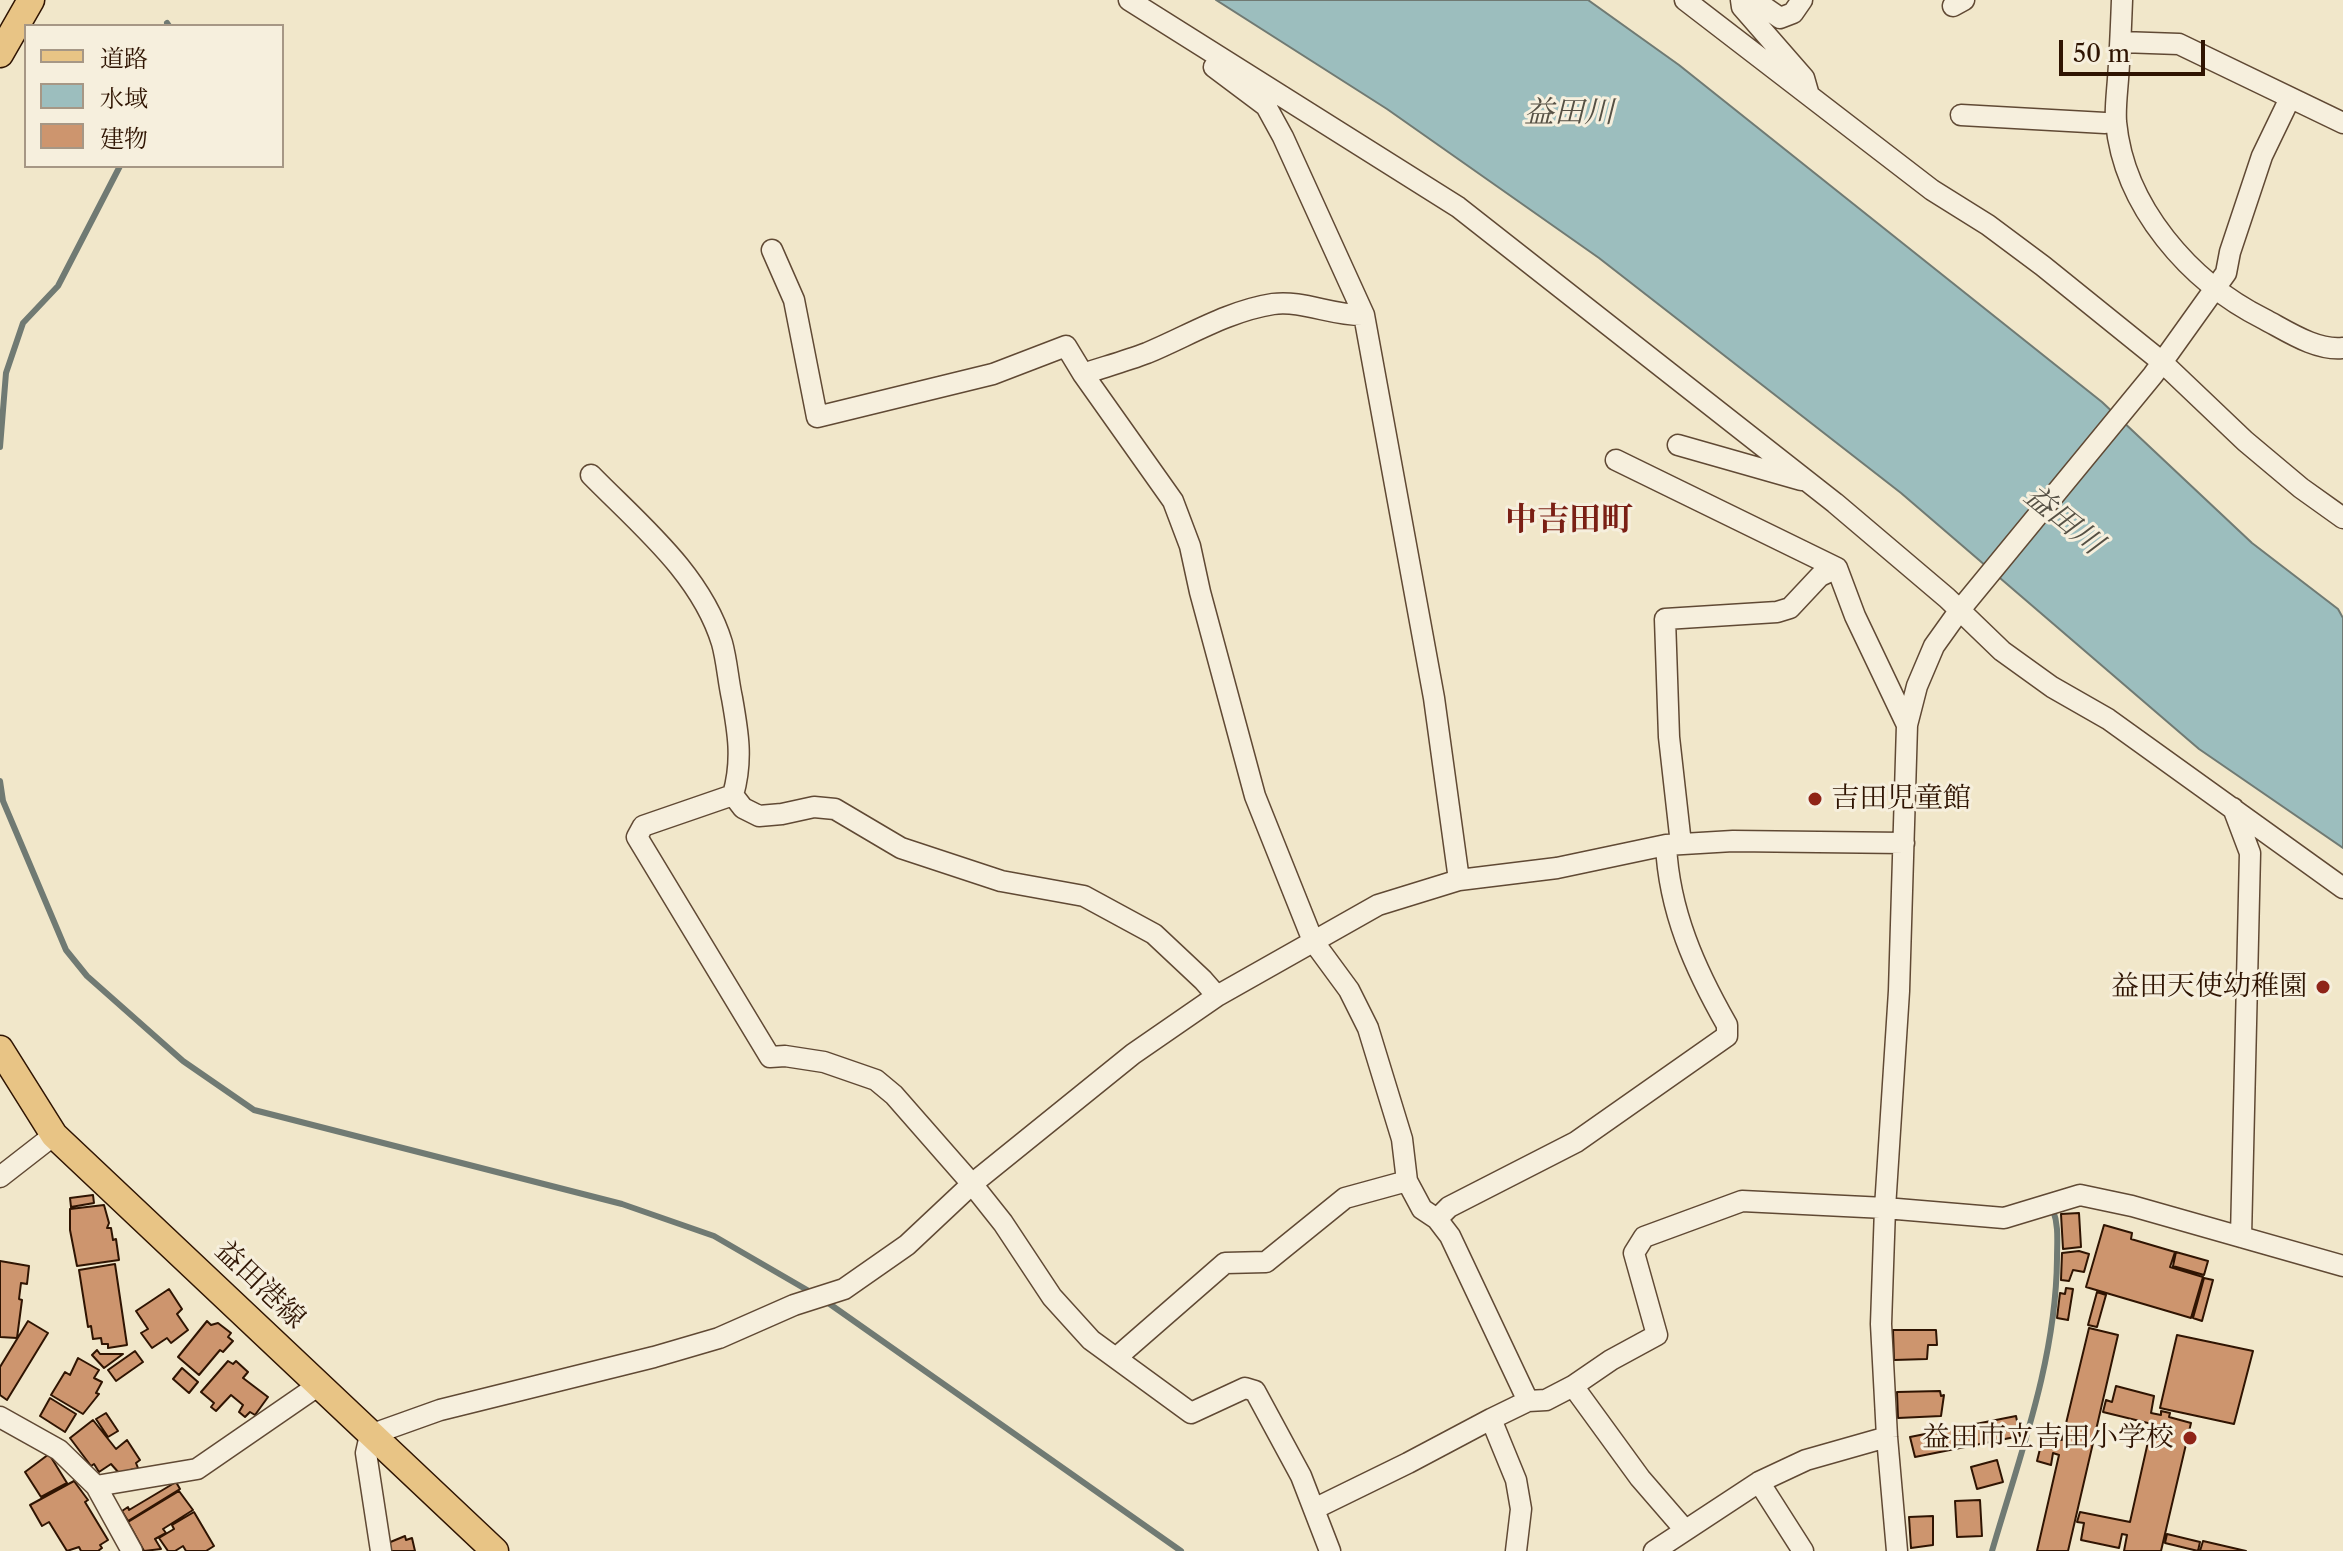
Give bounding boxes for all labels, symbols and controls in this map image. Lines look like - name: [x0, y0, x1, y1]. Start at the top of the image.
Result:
- legend: [24, 24, 284, 168]
- scale bar: [2063, 24, 2209, 74]
- text: 50 m: [2073, 39, 2130, 68]
- text: 道路: [100, 44, 148, 73]
- text: 水域: [100, 84, 148, 113]
- water label: 益田川: [1524, 95, 1614, 131]
- text: 建物: [100, 124, 148, 153]
- water label: 益田川: [2017, 478, 2109, 562]
- district label: 中吉田町: [1505, 502, 1633, 540]
- place label: 吉田児童館: [1831, 782, 1971, 816]
- marker: 吉田児童館: [1806, 790, 1824, 808]
- place label: 益田天使幼稚園: [2111, 970, 2307, 1004]
- marker: 益田天使幼稚園: [2314, 978, 2332, 996]
- street label: 益田港線: [208, 1234, 312, 1336]
- place label: 益田市立吉田小学校: [1922, 1421, 2174, 1455]
- marker: 益田市立吉田小学校: [2181, 1429, 2199, 1447]

